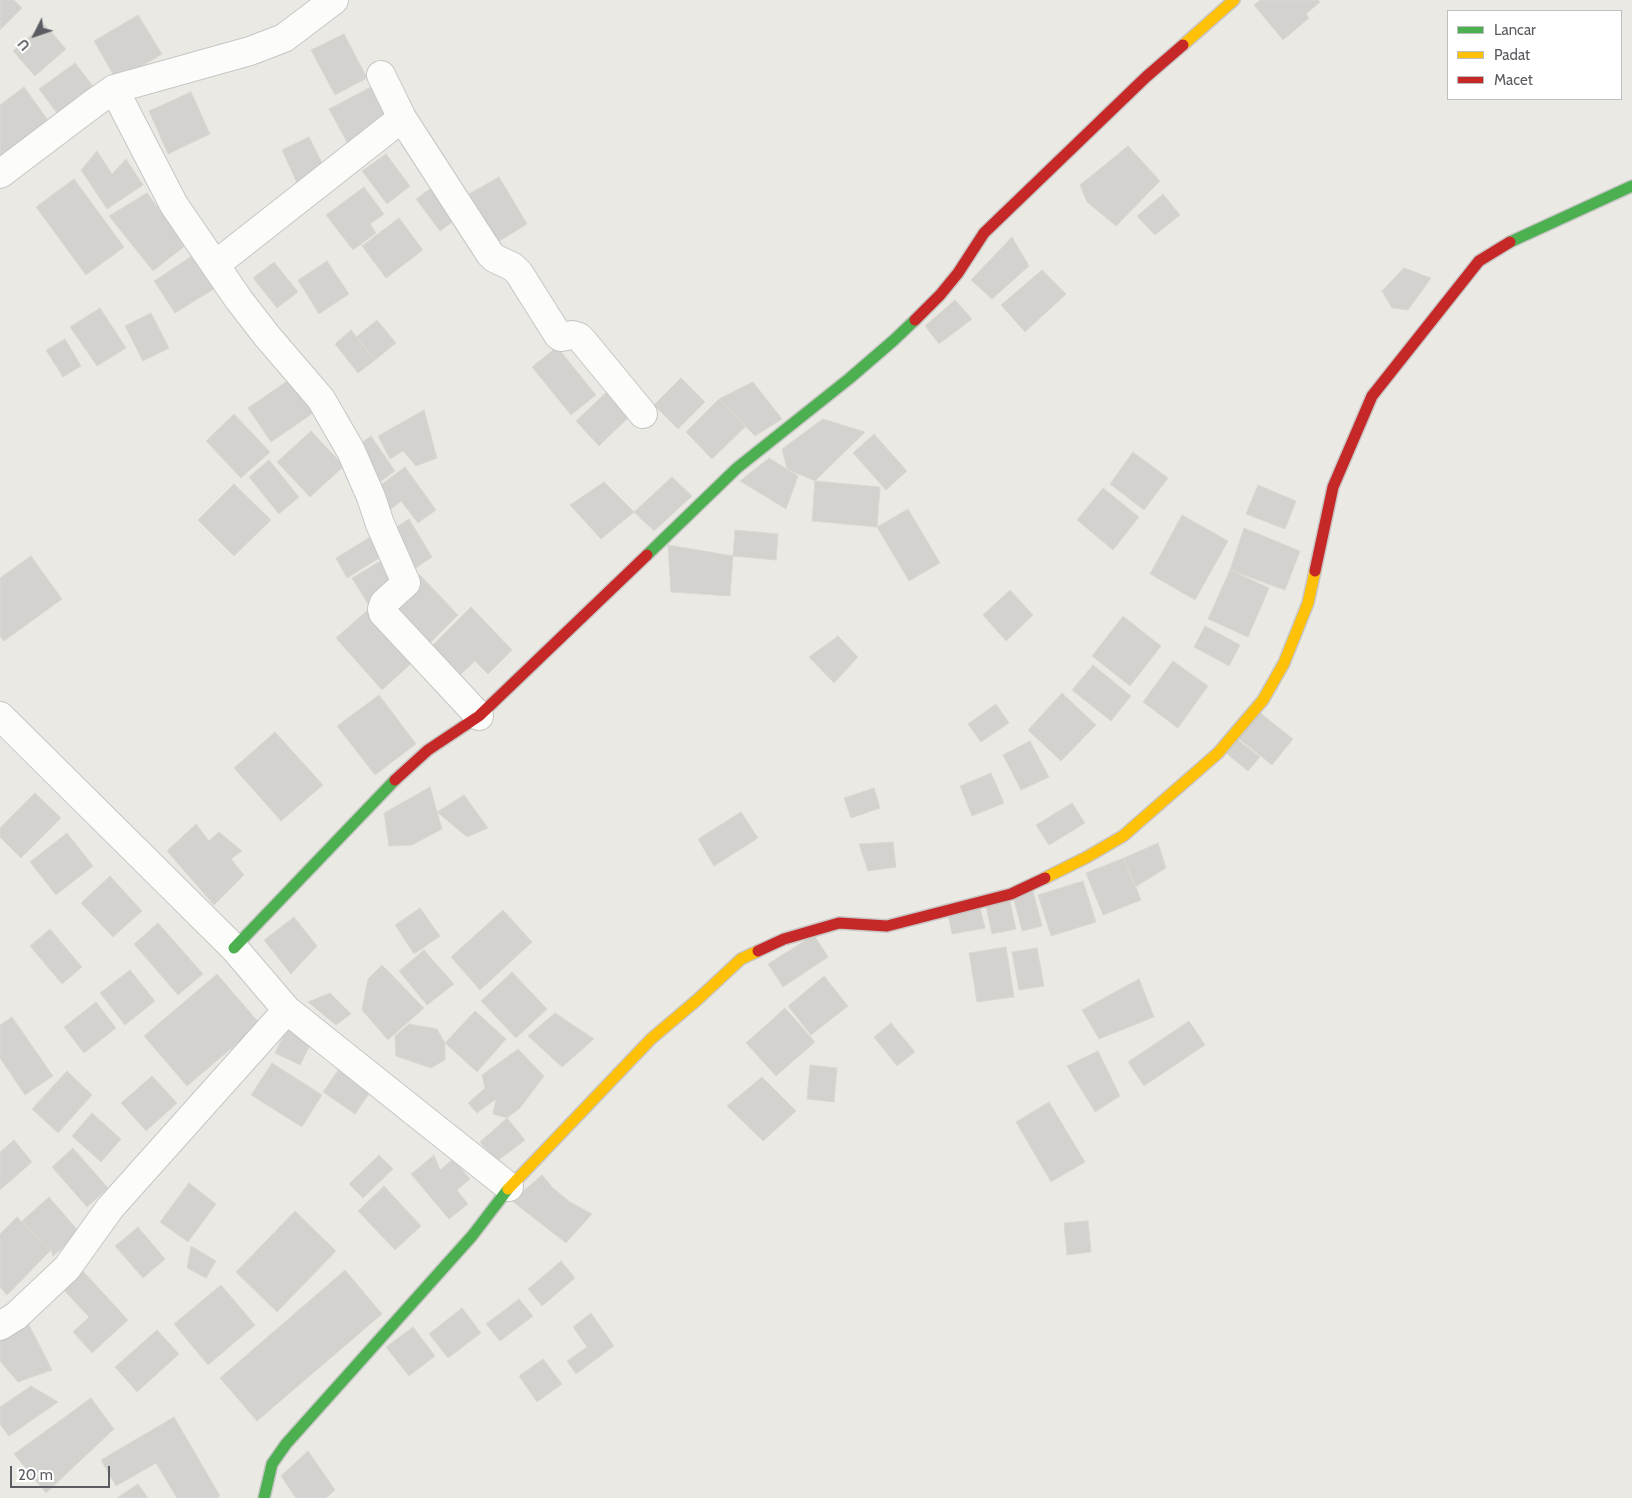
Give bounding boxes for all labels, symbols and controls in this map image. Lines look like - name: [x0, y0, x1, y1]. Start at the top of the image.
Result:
- north arrow: [10, 10, 60, 60]
- legend: [1447, 10, 1622, 100]
- text: Lancar: [1494, 21, 1536, 39]
- text: U: [14, 35, 34, 55]
- text: Padat: [1494, 46, 1530, 64]
- text: Macet: [1494, 71, 1533, 89]
- scale bar: [12, 1456, 112, 1488]
- text: 20 m: [18, 1466, 53, 1484]

